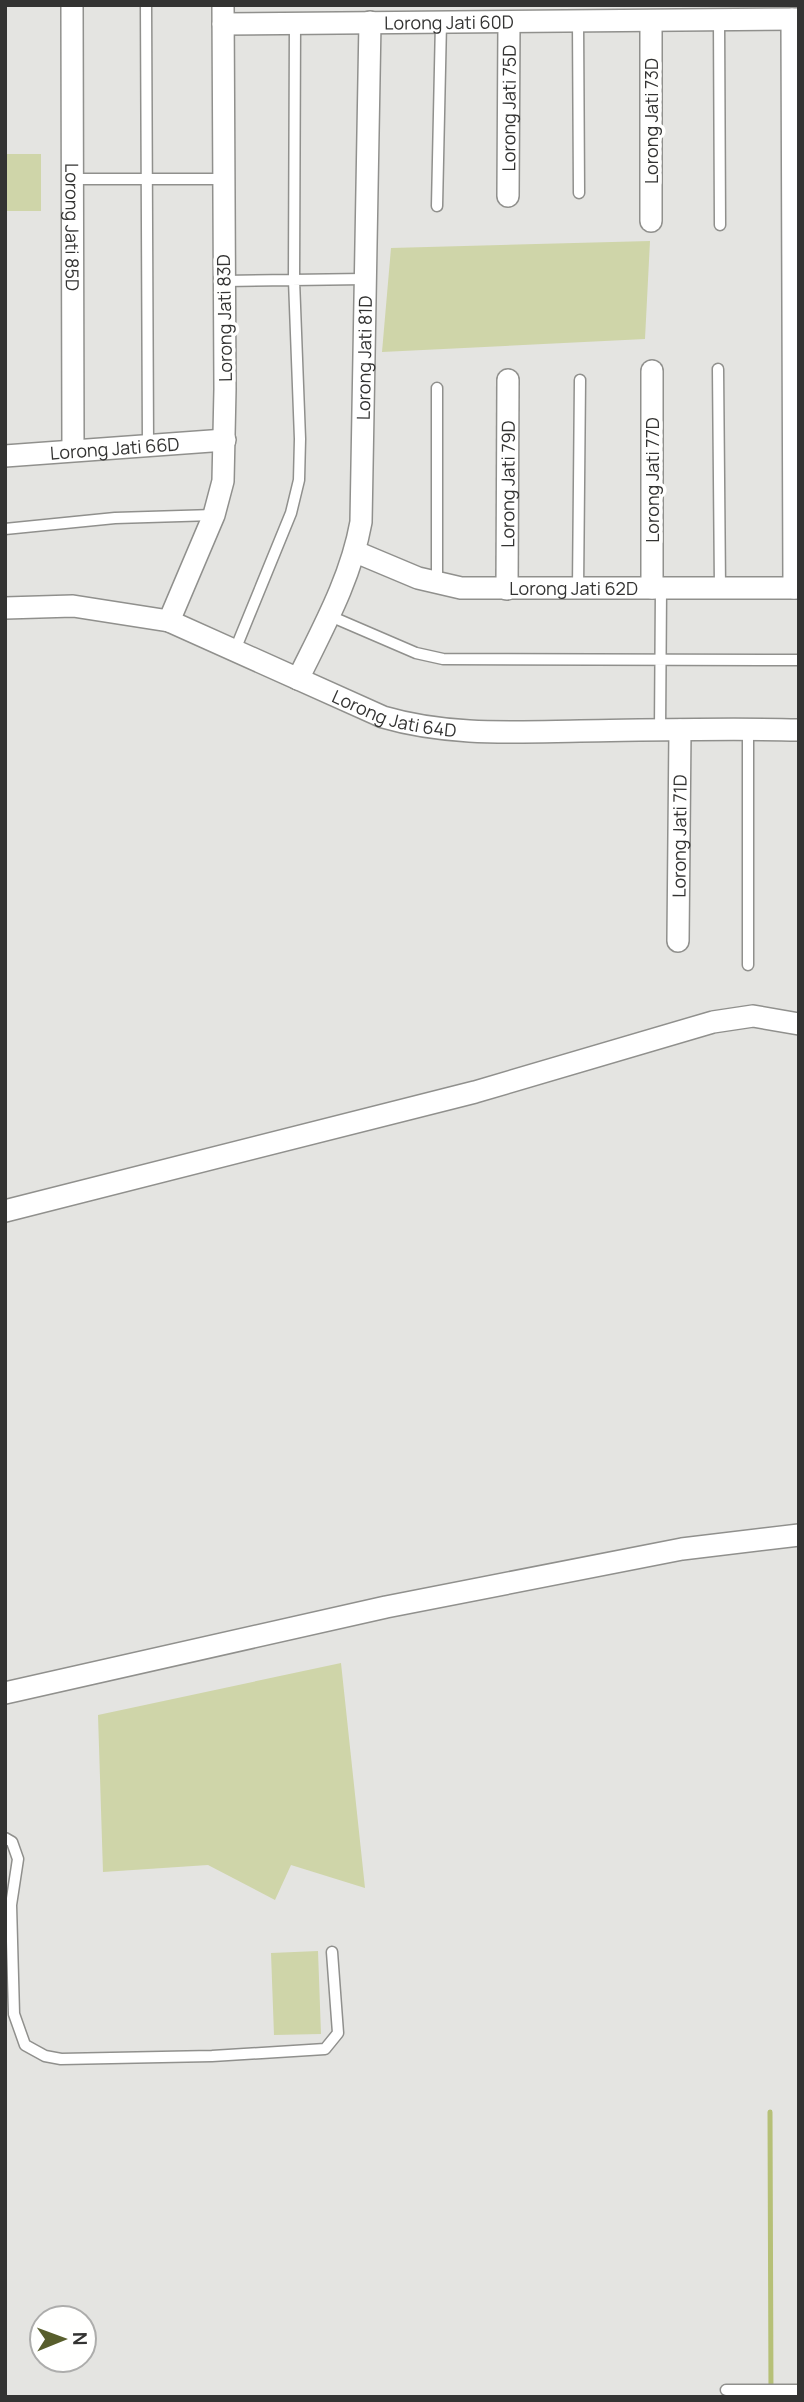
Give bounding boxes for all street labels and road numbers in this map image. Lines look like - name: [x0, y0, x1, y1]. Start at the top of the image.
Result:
- street label: Lorong Jati 60D: [384, 9, 514, 35]
- street label: Lorong Jati 75D: [496, 45, 521, 171]
- street label: Lorong Jati 73D: [639, 58, 663, 184]
- street label: Lorong Jati 85D: [60, 163, 85, 291]
- street label: Lorong Jati 83D: [211, 254, 237, 382]
- street label: Lorong Jati 81D: [351, 295, 377, 420]
- street label: Lorong Jati 77D: [640, 417, 664, 543]
- street label: Lorong Jati 79D: [495, 420, 520, 548]
- street label: Lorong Jati 66D: [49, 431, 180, 465]
- street label: Lorong Jati 62D: [509, 576, 638, 600]
- street label: Lorong Jati 64D: [329, 684, 458, 742]
- street label: Lorong Jati 71D: [666, 774, 692, 898]

